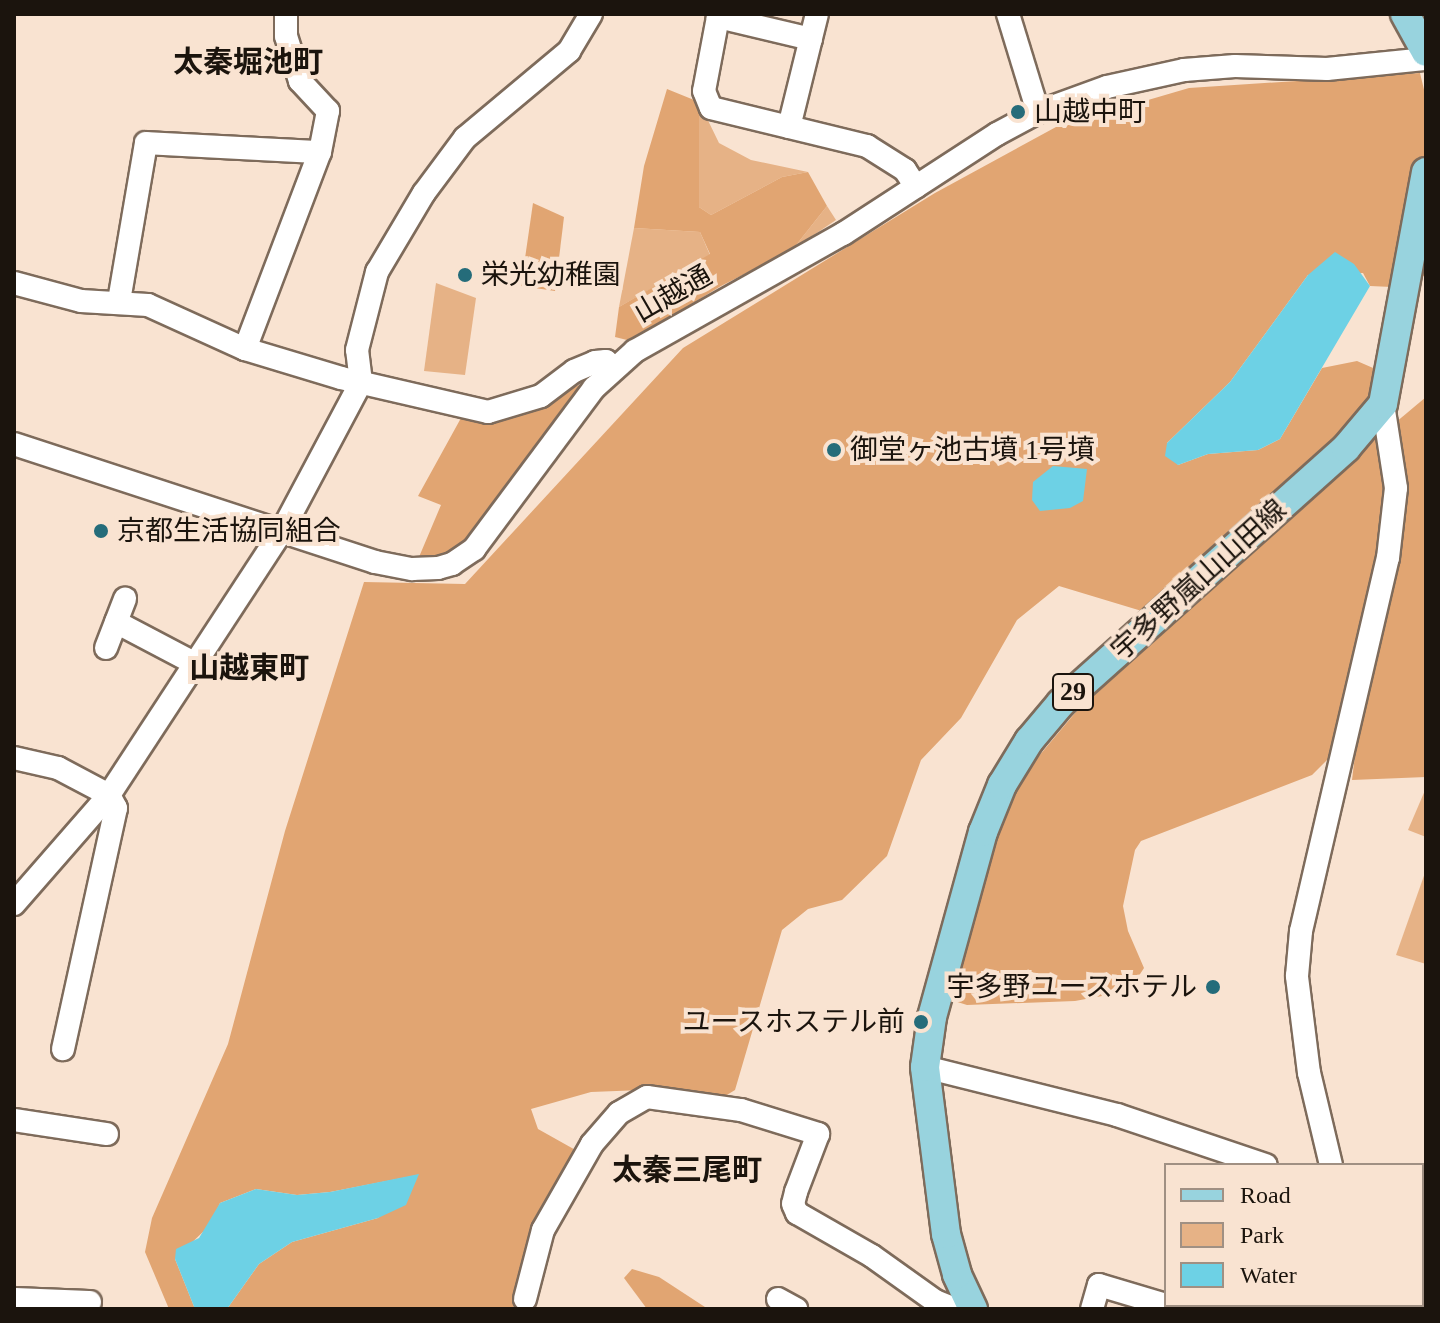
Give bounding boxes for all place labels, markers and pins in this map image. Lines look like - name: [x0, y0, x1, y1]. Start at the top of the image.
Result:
- place label: 山越中町: [1034, 95, 1146, 129]
- marker: 山越中町: [1009, 103, 1027, 121]
- place label: 栄光幼稚園: [481, 258, 621, 292]
- marker: 栄光幼稚園: [456, 266, 474, 284]
- place label: 御堂ヶ池古墳 1号墳: [850, 433, 1095, 467]
- marker: 御堂ヶ池古墳 1号墳: [825, 441, 843, 459]
- place label: 京都生活協同組合: [117, 514, 341, 548]
- marker: 京都生活協同組合: [92, 522, 110, 540]
- place label: 宇多野ユースホテル: [945, 970, 1197, 1004]
- marker: 宇多野ユースホテル: [1204, 978, 1222, 996]
- place label: ユースホステル前: [681, 1005, 905, 1039]
- marker: ユースホステル前: [912, 1013, 930, 1031]

